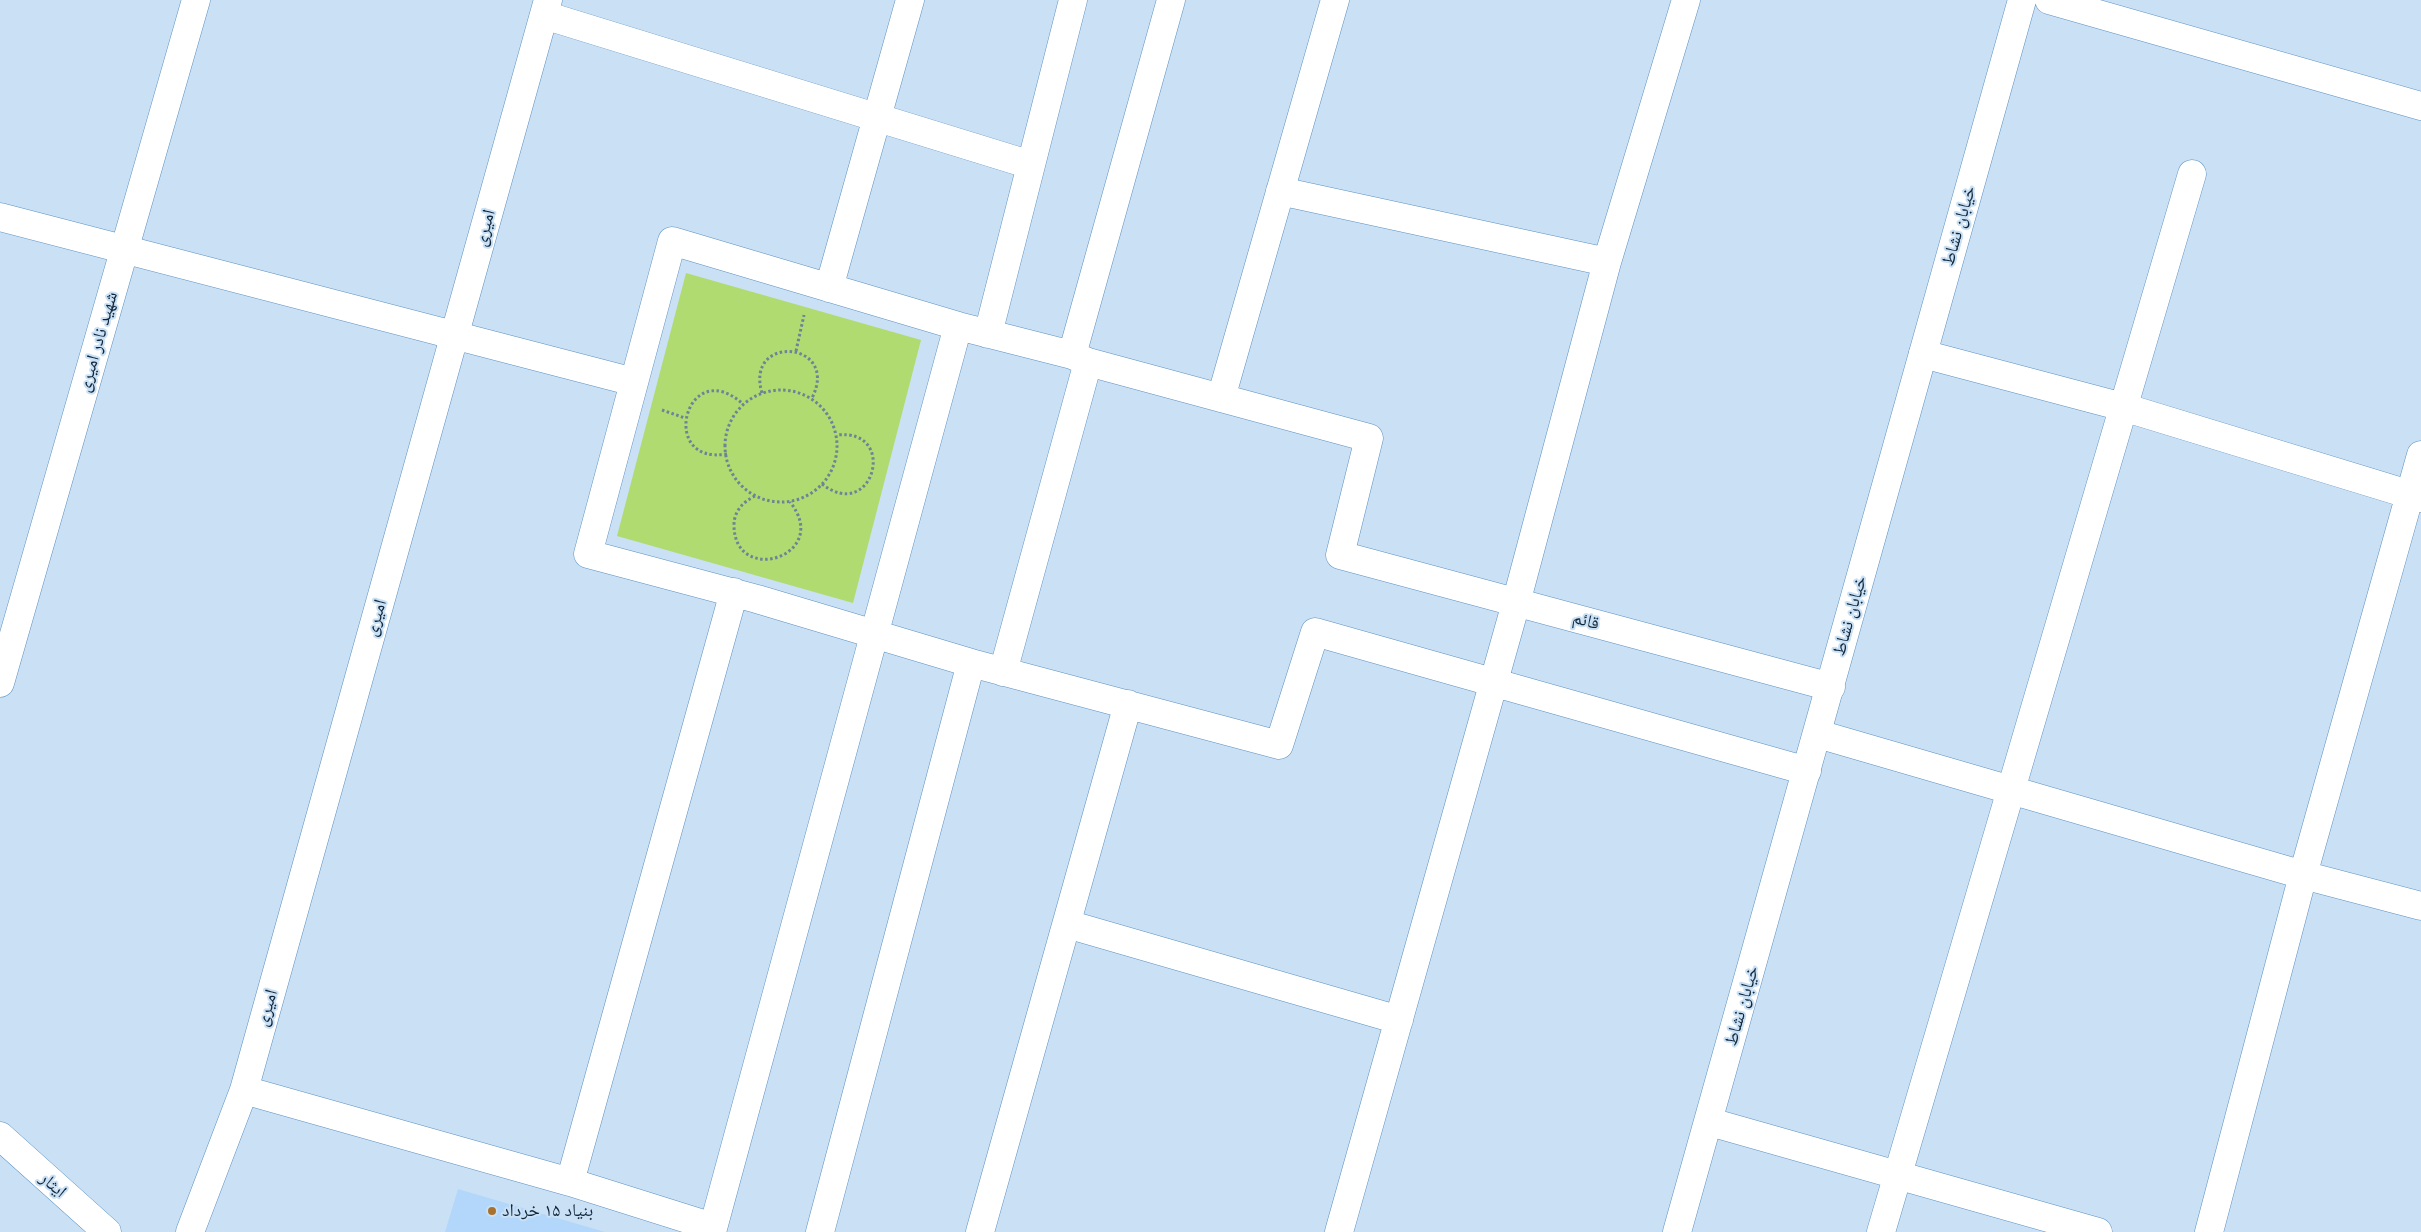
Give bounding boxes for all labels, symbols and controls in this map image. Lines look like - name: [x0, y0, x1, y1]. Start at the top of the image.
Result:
- street label: خیابان نشاط: [1937, 184, 1981, 268]
- street label: امیری: [470, 207, 500, 249]
- street label: شهید نادر امیری: [73, 289, 123, 395]
- street label: خیابان نشاط: [1828, 574, 1872, 658]
- street label: امیری: [360, 597, 392, 639]
- street label: قائم: [1570, 607, 1602, 635]
- street label: خیابان نشاط: [1720, 964, 1764, 1048]
- street label: امیری: [251, 987, 283, 1029]
- street label: ایثار: [35, 1168, 71, 1202]
- place label: بنیاد ۱۵ خرداد: [502, 1200, 593, 1222]
- marker: بنیاد ۱۵ خرداد: [486, 1205, 498, 1217]

